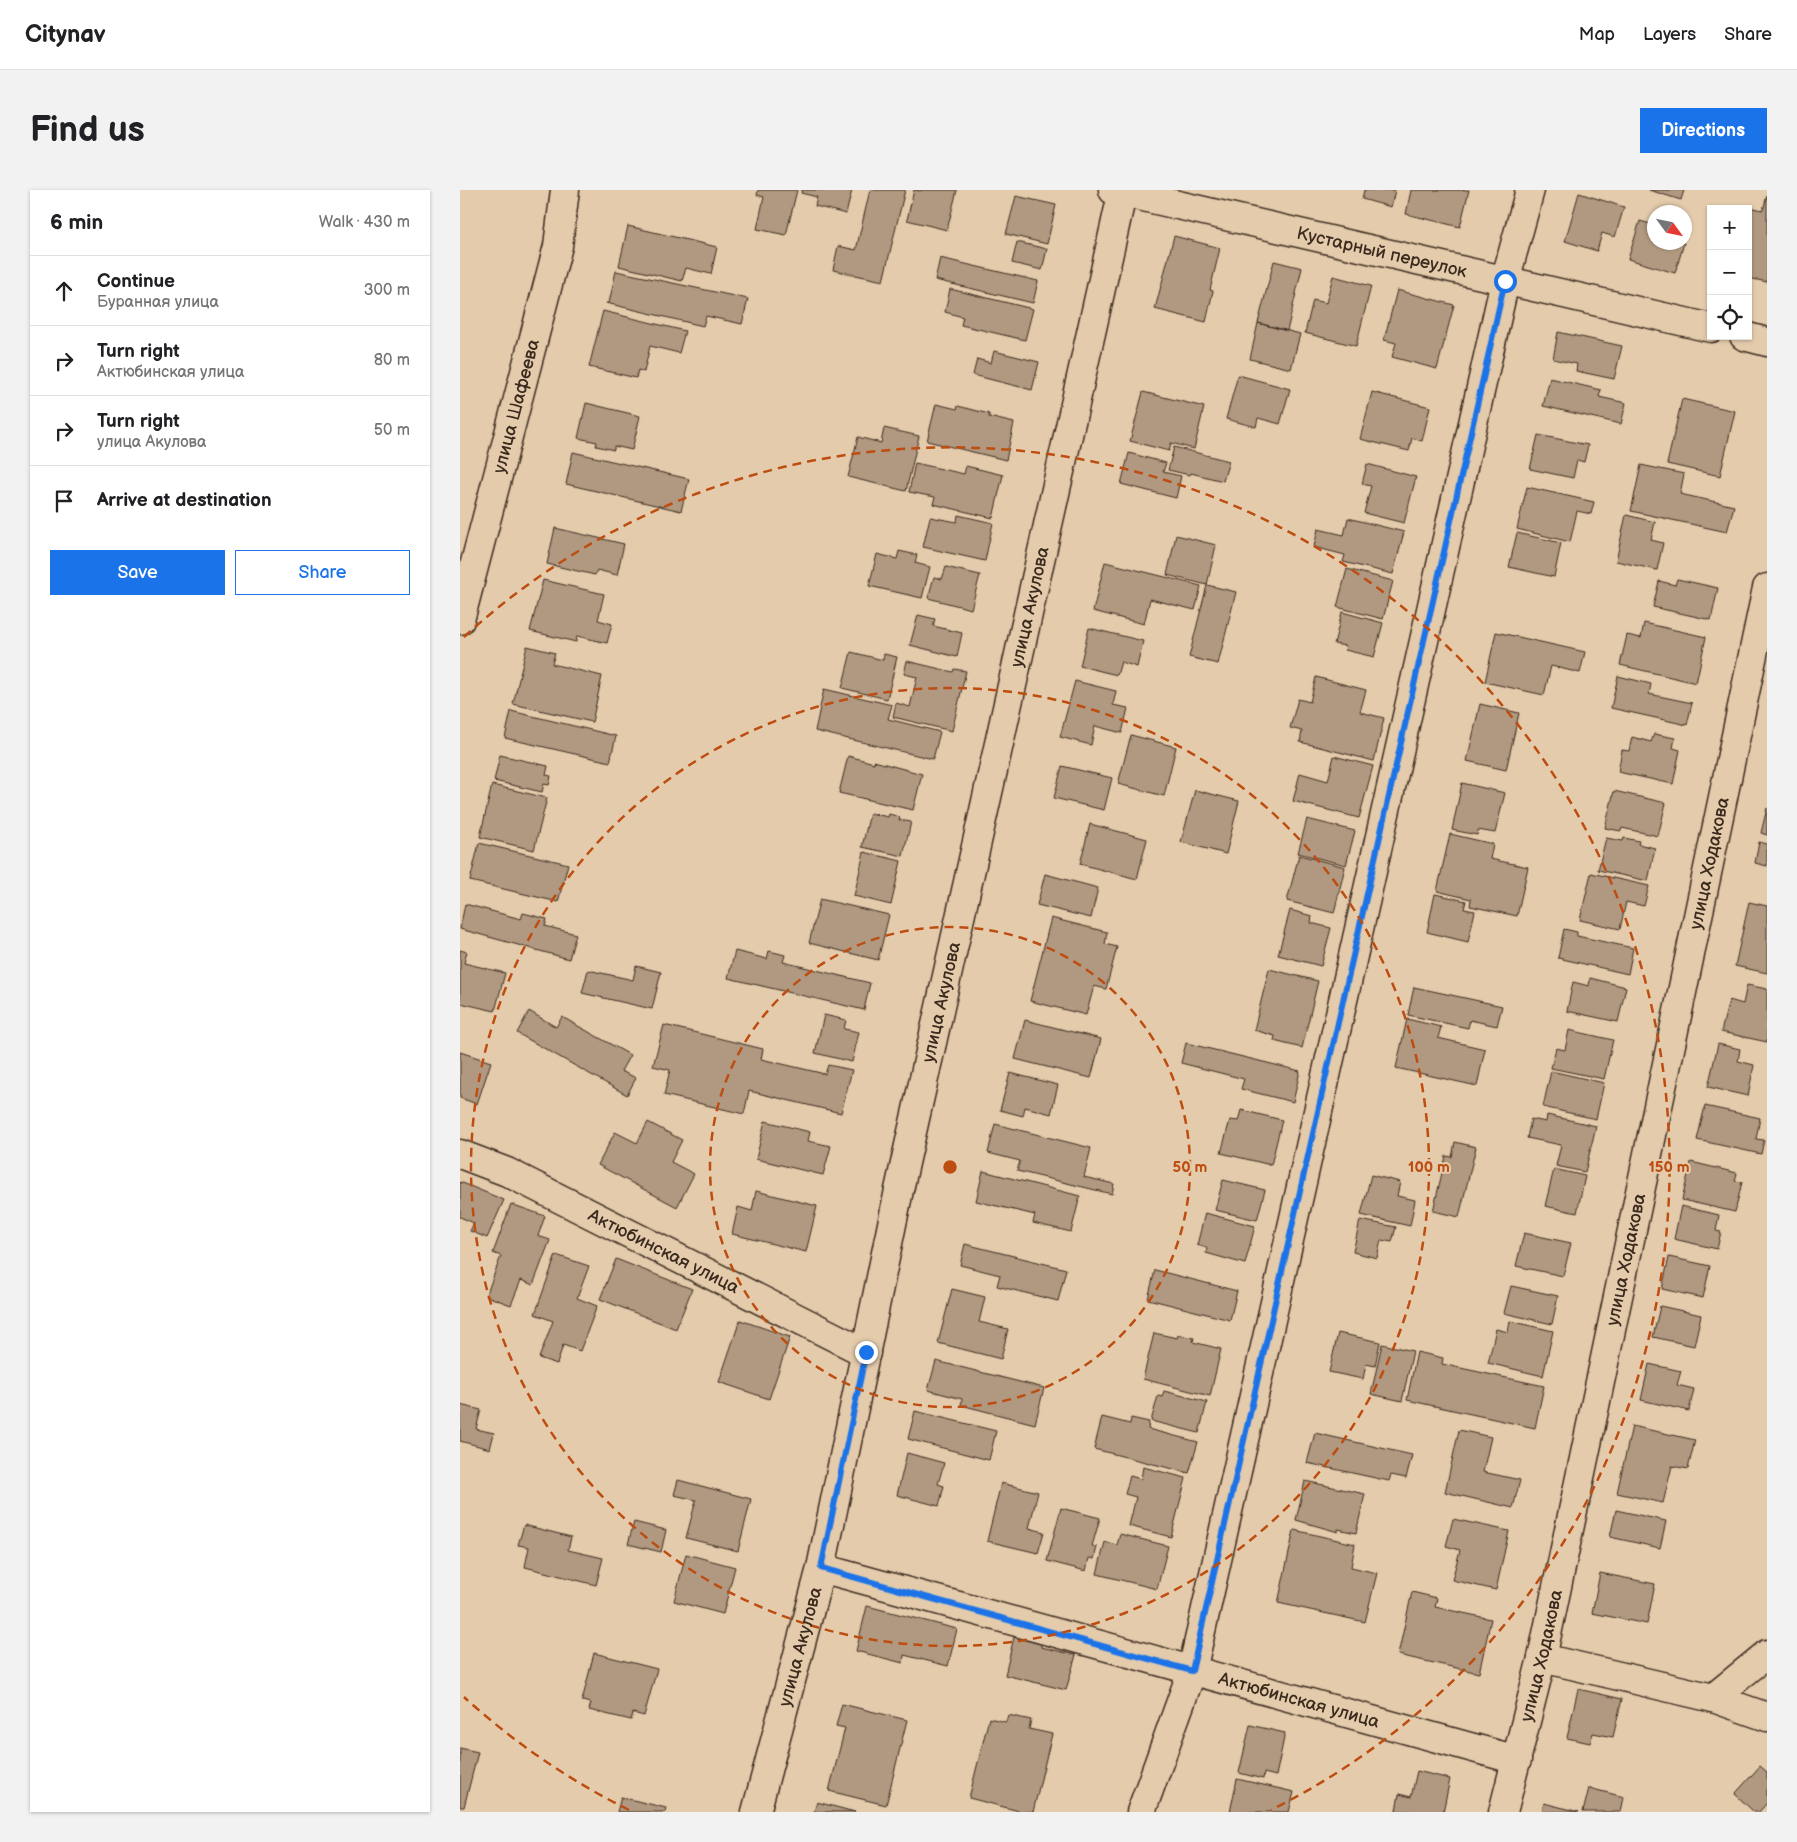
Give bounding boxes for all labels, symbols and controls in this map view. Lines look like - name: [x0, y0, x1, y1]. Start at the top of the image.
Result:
- text: Citynav: [25, 20, 106, 49]
- text: Map: [1579, 24, 1615, 45]
- text: Layers: [1643, 24, 1696, 45]
- text: Share: [1724, 24, 1772, 45]
- button: Directions: [1640, 108, 1767, 153]
- text: Find us: [30, 109, 145, 152]
- north arrow: [1647, 205, 1692, 250]
- map controls: [1707, 205, 1752, 340]
- button: +: [1707, 205, 1752, 250]
- text: 6 min: [50, 210, 103, 235]
- text: Walk · 430 m: [319, 213, 410, 232]
- street label: Кустарный переулок: [1295, 222, 1470, 282]
- button: −: [1707, 250, 1752, 295]
- text: Continue: [97, 270, 175, 293]
- route start: [1494, 270, 1517, 293]
- icon: ahead: [50, 277, 78, 305]
- text: 300 m: [364, 281, 410, 300]
- text: Буранная улица: [97, 293, 219, 312]
- button: locate: [1707, 295, 1752, 340]
- street label: улица Шафеева: [488, 336, 544, 476]
- text: Turn right: [97, 340, 180, 363]
- icon: right: [50, 347, 78, 375]
- text: 80 m: [374, 351, 410, 370]
- text: Актюбинская улица: [97, 363, 244, 382]
- text: Turn right: [97, 410, 180, 433]
- icon: right: [50, 417, 78, 445]
- text: 50 m: [374, 421, 410, 440]
- text: улица Акулова: [97, 433, 206, 452]
- icon: arrive: [50, 487, 78, 515]
- text: Arrive at destination: [97, 489, 272, 512]
- street label: улица Акулова: [1006, 544, 1053, 669]
- button: Save: [50, 550, 225, 595]
- button: Share: [235, 550, 410, 595]
- street label: улица Ходакова: [1685, 795, 1733, 931]
- street label: улица Акулова: [917, 939, 965, 1065]
- centre of rings: [941, 1158, 959, 1176]
- text: 50 m: [1173, 1158, 1208, 1177]
- text: 100 m: [1408, 1158, 1450, 1177]
- text: 150 m: [1648, 1158, 1690, 1177]
- street label: улица Ходакова: [1602, 1191, 1650, 1328]
- street label: Актюбинская улица: [584, 1204, 743, 1298]
- route end: [855, 1341, 878, 1364]
- street label: улица Акулова: [774, 1584, 826, 1709]
- street label: улица Ходакова: [1516, 1587, 1567, 1724]
- street label: Актюбинская улица: [1215, 1667, 1382, 1732]

